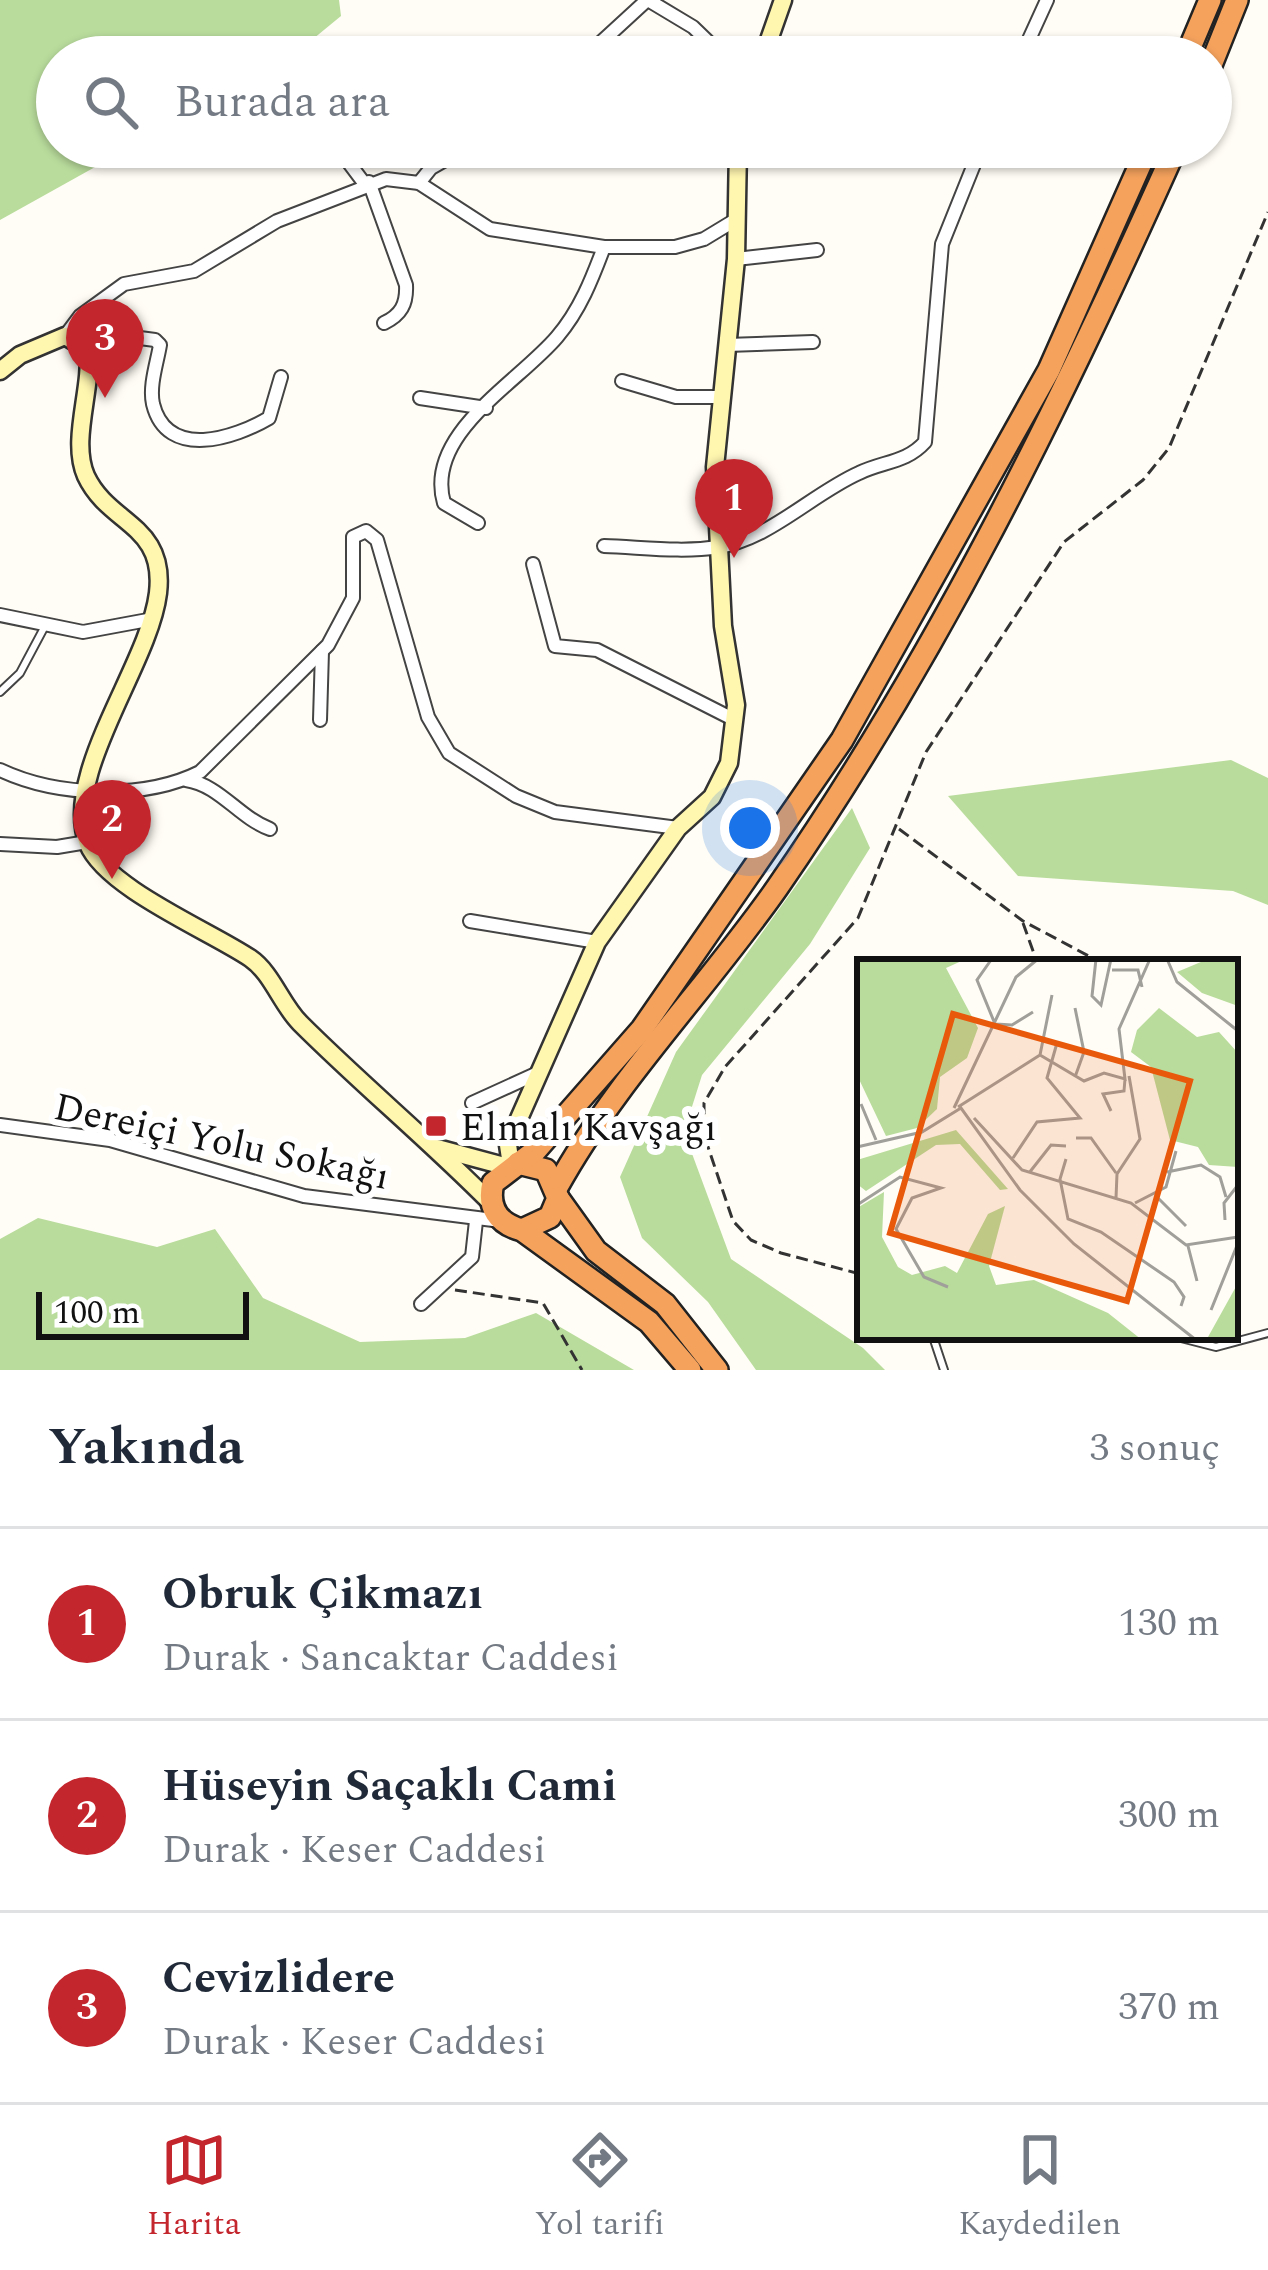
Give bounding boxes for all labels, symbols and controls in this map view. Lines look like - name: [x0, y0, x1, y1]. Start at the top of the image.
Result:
- search box: [36, 36, 1232, 168]
- text: Burada ara: [174, 68, 390, 137]
- icon: search: [78, 69, 144, 135]
- pin: 3: [66, 299, 144, 398]
- pin: 1: [695, 459, 773, 558]
- pin: 2: [73, 780, 151, 879]
- your location: [720, 798, 780, 858]
- inset map: [857, 959, 1238, 1340]
- street label: Dereiçi Yolu Sokağı: [48, 1078, 395, 1207]
- place label: Elmalı Kavşağı: [460, 1099, 717, 1158]
- marker: Elmalı Kavşağı: [423, 1113, 449, 1139]
- scale bar: [36, 1286, 249, 1339]
- text: 100 m: [54, 1288, 140, 1338]
- text: Yakında: [48, 1409, 244, 1487]
- text: 3 sonuç: [1090, 1419, 1220, 1478]
- text: Obruk Çikmazı: [162, 1560, 483, 1629]
- text: 1: [76, 1594, 98, 1653]
- text: 130 m: [1118, 1594, 1220, 1653]
- text: Durak · Sancaktar Caddesi: [162, 1629, 619, 1688]
- text: Hüseyin Saçaklı Cami: [162, 1752, 617, 1821]
- text: 2: [76, 1786, 98, 1845]
- text: 300 m: [1118, 1786, 1220, 1845]
- text: Durak · Keser Caddesi: [162, 1821, 546, 1880]
- text: Cevizlidere: [162, 1944, 395, 2013]
- text: 3: [76, 1978, 98, 2037]
- text: 370 m: [1118, 1978, 1220, 2037]
- text: Durak · Keser Caddesi: [162, 2013, 546, 2072]
- tab: Harita: [147, 2127, 241, 2249]
- tab: Yol tarifi: [535, 2127, 665, 2249]
- tab: Kaydedilen: [958, 2127, 1121, 2249]

